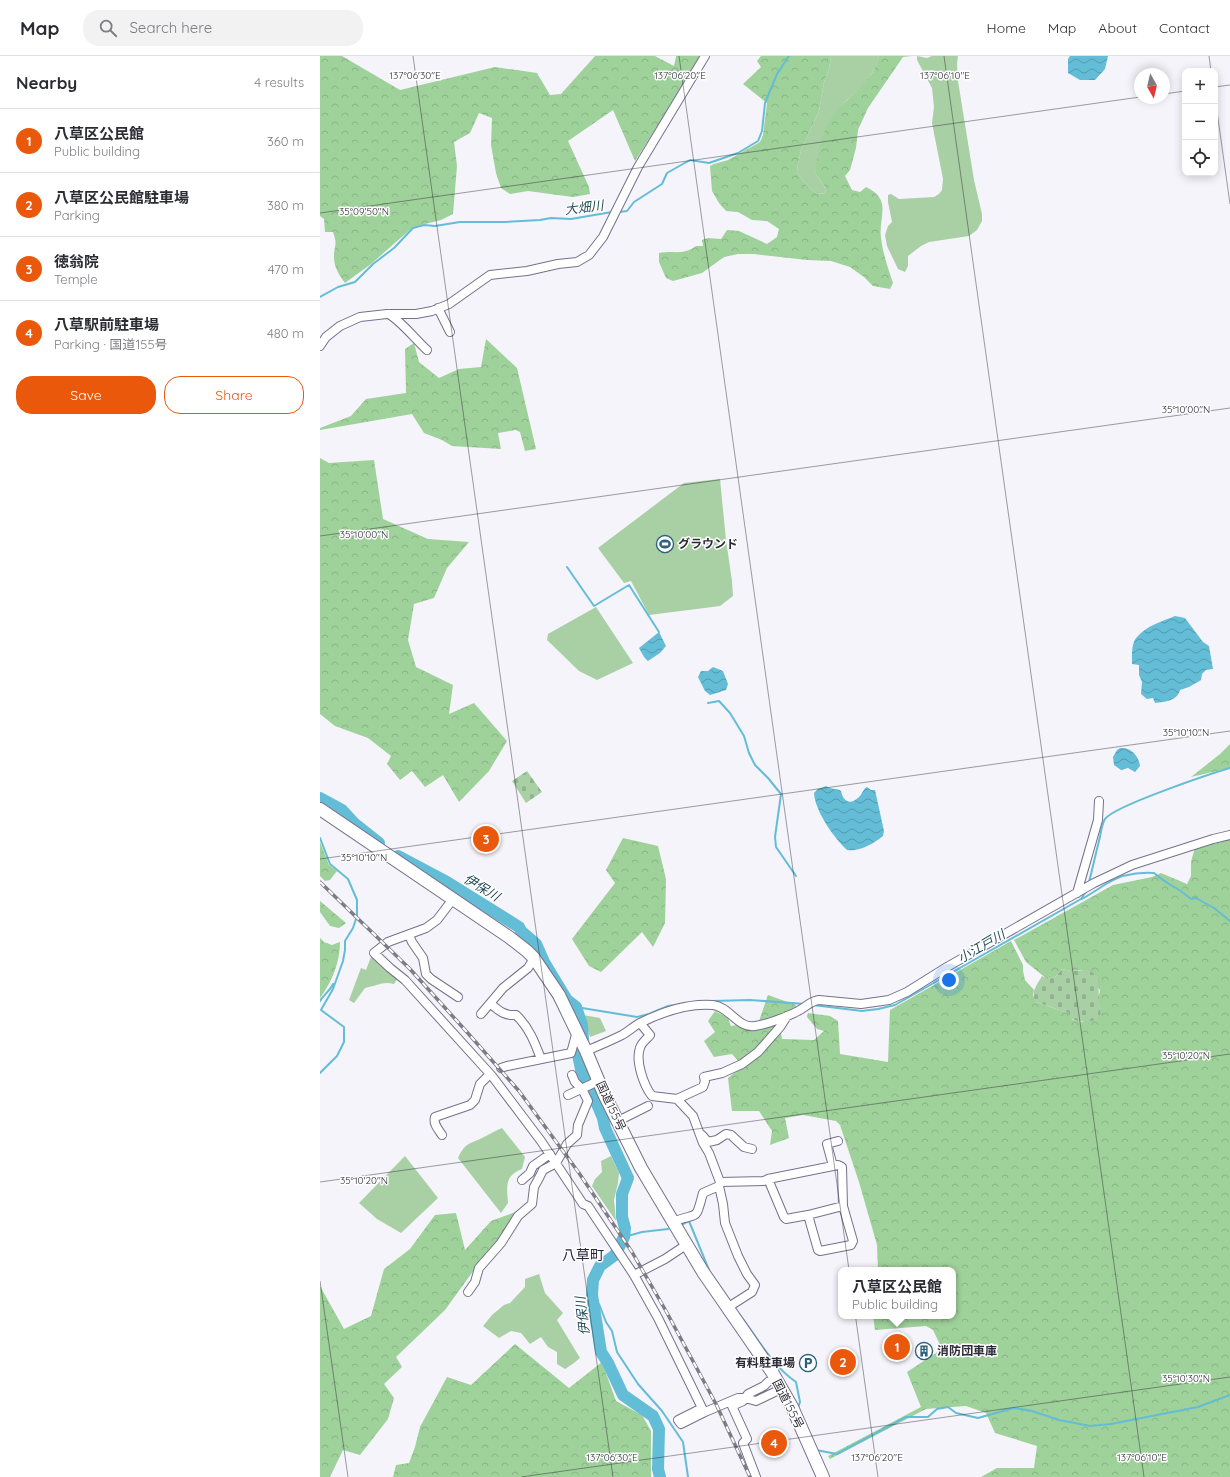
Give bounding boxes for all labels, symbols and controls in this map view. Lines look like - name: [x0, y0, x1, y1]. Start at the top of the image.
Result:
- search box: [83, 10, 363, 46]
- text: Map: [20, 16, 59, 40]
- icon: search: [97, 17, 119, 39]
- text: Search here: [129, 18, 212, 37]
- text: Home: [987, 19, 1026, 37]
- text: Map: [1048, 19, 1076, 37]
- text: About: [1098, 19, 1137, 37]
- text: Contact: [1159, 19, 1210, 37]
- north arrow: [1134, 68, 1170, 104]
- map controls: [1182, 68, 1218, 176]
- button: +: [1182, 68, 1218, 104]
- text: 137°06'30"E: [389, 69, 441, 82]
- text: 137°06'20"E: [654, 69, 706, 82]
- text: 137°06'10"E: [920, 69, 970, 82]
- text: Nearby: [16, 72, 77, 93]
- text: 4 results: [254, 74, 304, 90]
- button: −: [1182, 104, 1218, 140]
- text: 八草区公民館: [54, 124, 144, 143]
- text: 1: [26, 133, 32, 149]
- text: 360 m: [267, 133, 304, 149]
- button: locate: [1182, 140, 1218, 176]
- text: Public building: [54, 143, 140, 159]
- text: 八草区公民館駐車場: [54, 188, 189, 207]
- water label: 大畑川: [564, 196, 606, 217]
- text: 2: [25, 197, 33, 213]
- text: 380 m: [267, 197, 304, 213]
- text: 35°09'50"N: [339, 205, 389, 218]
- text: Parking: [54, 207, 100, 223]
- text: 徳翁院: [54, 252, 99, 271]
- text: 3: [26, 261, 32, 277]
- text: 470 m: [268, 261, 304, 277]
- text: Temple: [54, 271, 98, 287]
- text: 八草駅前駐車場: [54, 315, 159, 334]
- text: 4: [25, 325, 33, 341]
- text: 480 m: [267, 325, 304, 341]
- text: Parking · 国道155号: [54, 336, 168, 352]
- button: Save: [16, 376, 156, 414]
- button: Share: [164, 376, 304, 414]
- text: 35°10'00"N: [1162, 403, 1210, 416]
- text: 35°10'00"N: [340, 528, 388, 541]
- sports icon: グラウンド: [655, 534, 675, 554]
- place label: グラウンド: [678, 536, 738, 551]
- text: 35°10'10"N: [1163, 726, 1209, 739]
- pin: 3: [473, 824, 499, 854]
- text: 35°10'10"N: [341, 851, 387, 864]
- water label: 伊保川: [461, 870, 505, 905]
- water label: 小江戸川: [954, 925, 1009, 966]
- your location: [939, 970, 959, 990]
- text: 35°10'20"N: [1162, 1049, 1210, 1062]
- street label: 国道155号: [593, 1078, 630, 1133]
- text: 35°10'20"N: [340, 1174, 388, 1187]
- district label: 八草町: [562, 1246, 604, 1264]
- popup: [838, 1267, 956, 1319]
- text: 八草区公民館: [852, 1277, 942, 1296]
- water label: 伊保川: [571, 1294, 592, 1336]
- text: Public building: [852, 1296, 938, 1312]
- pin: 1: [884, 1332, 910, 1362]
- building icon: 消防団車庫: [914, 1341, 934, 1361]
- place label: 消防団車庫: [937, 1343, 997, 1358]
- pin: 2: [830, 1347, 856, 1377]
- parking icon: 有料駐車場: [798, 1353, 818, 1373]
- place label: 有料駐車場: [735, 1355, 795, 1370]
- text: 35°10'30"N: [1162, 1372, 1210, 1385]
- street label: 国道155号: [770, 1377, 807, 1431]
- pin: 4: [761, 1428, 787, 1458]
- text: 137°06'30"E: [586, 1451, 638, 1464]
- text: 137°06'20"E: [851, 1451, 903, 1464]
- text: 137°06'10"E: [1117, 1451, 1167, 1464]

